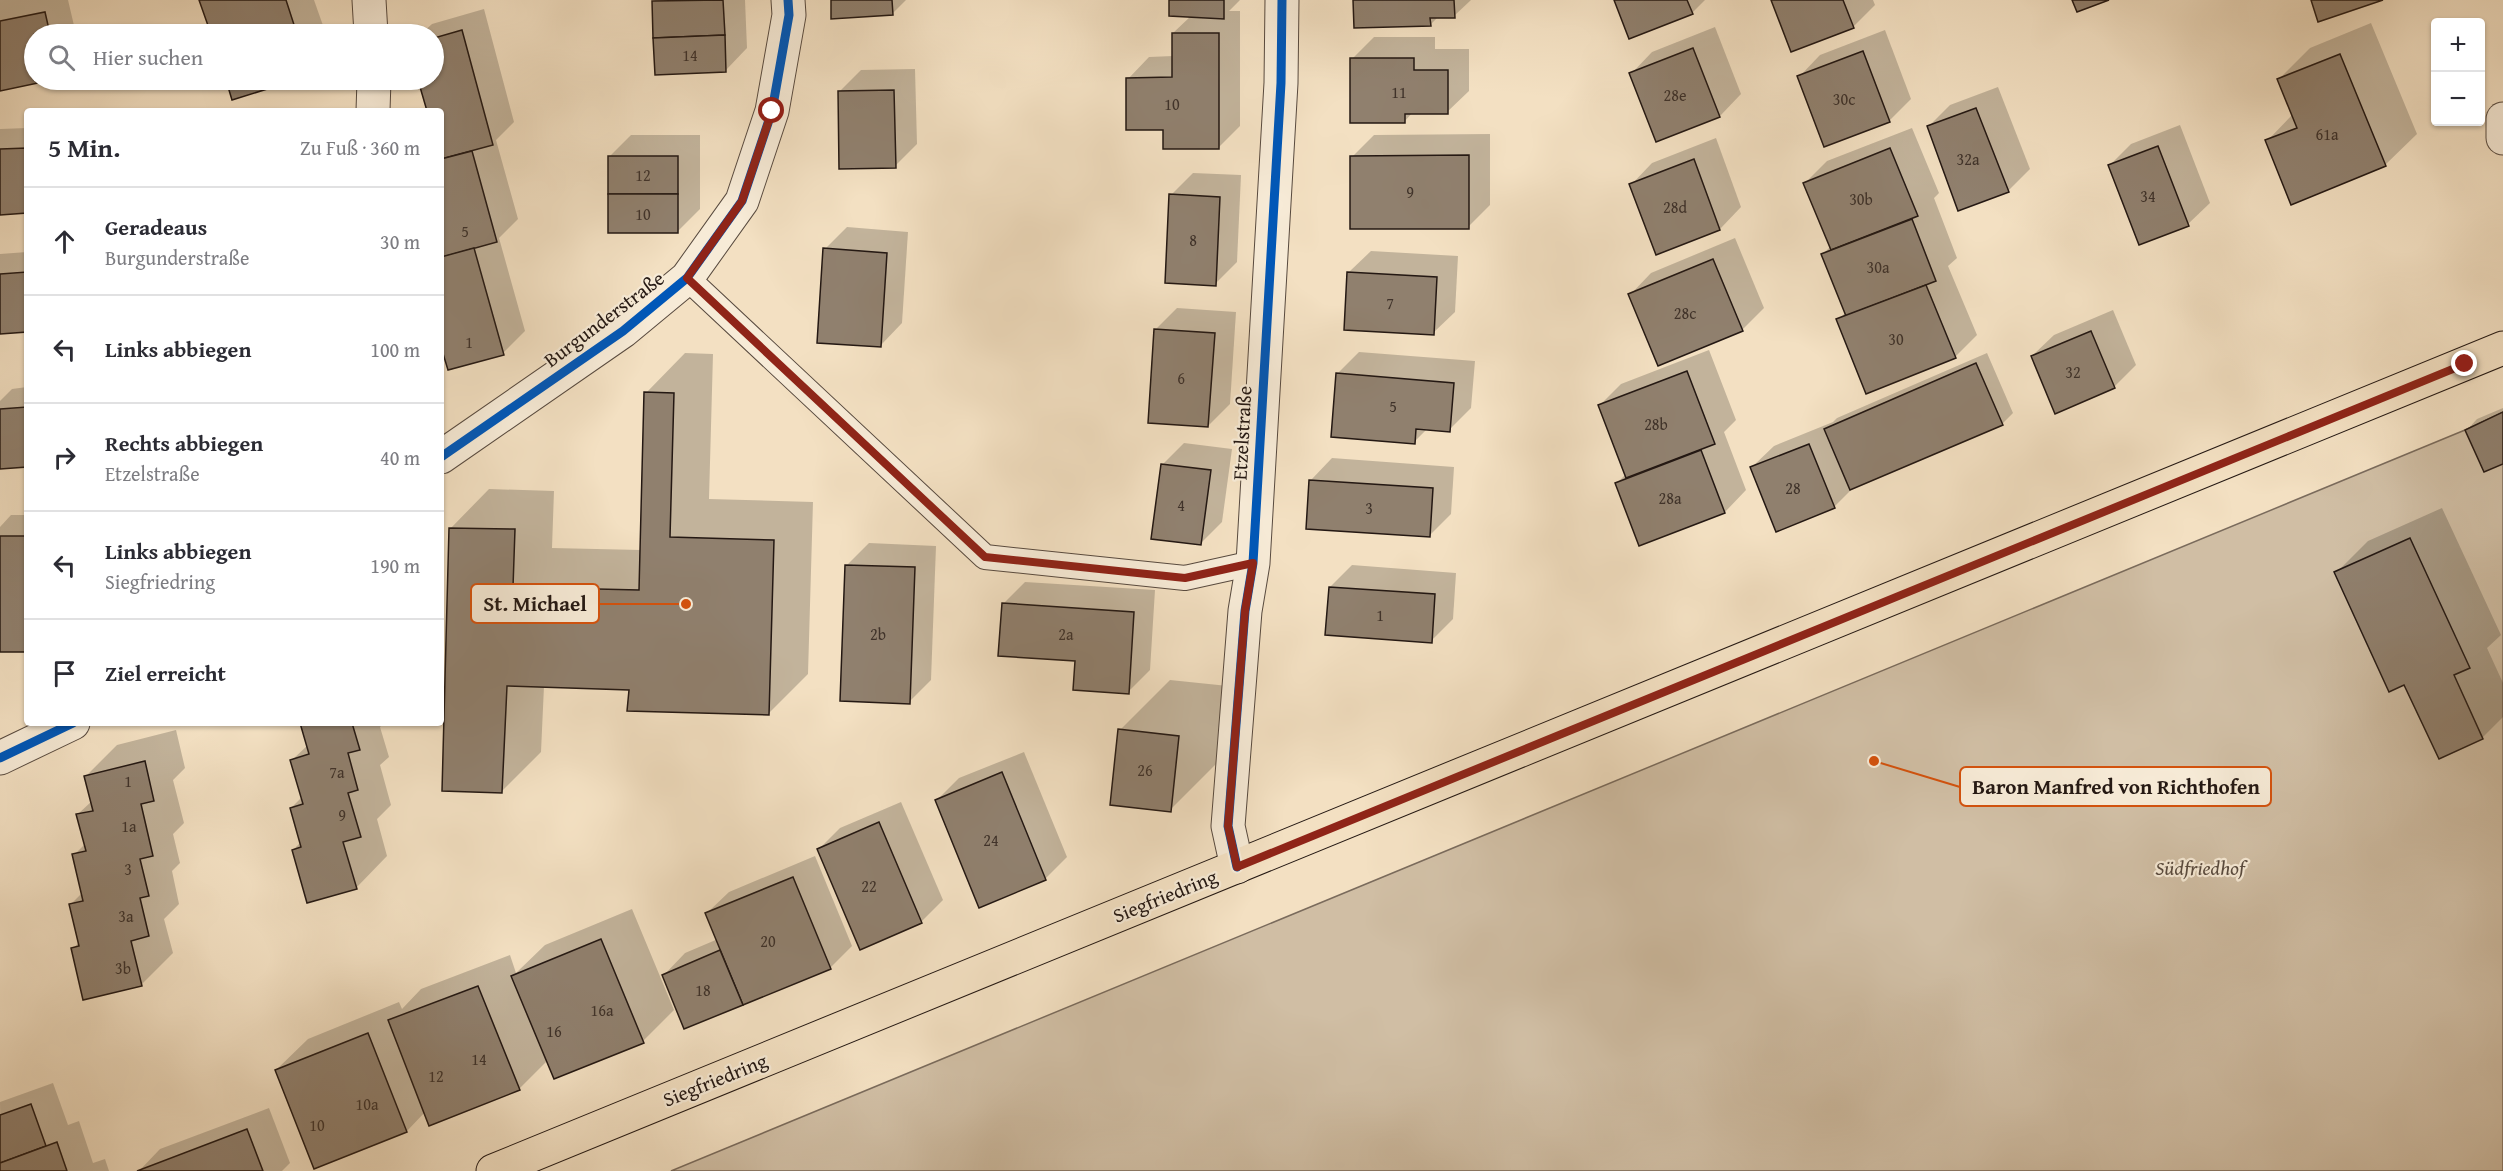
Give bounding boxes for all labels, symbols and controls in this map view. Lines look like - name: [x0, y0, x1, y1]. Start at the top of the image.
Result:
- map controls: [2431, 18, 2485, 126]
- button: +: [2431, 18, 2485, 72]
- search box: [24, 24, 444, 90]
- icon: search: [45, 41, 78, 74]
- text: Hier suchen: [93, 41, 203, 73]
- house number: 14: [682, 43, 698, 67]
- button: −: [2431, 72, 2485, 126]
- house number: 11: [1391, 80, 1407, 104]
- house number: 28e: [1664, 83, 1686, 107]
- house number: 30c: [1833, 87, 1855, 111]
- house number: 10: [1164, 92, 1180, 116]
- route start: [758, 97, 784, 123]
- house number: 61a: [2316, 122, 2339, 146]
- text: 5 Min.: [48, 128, 120, 167]
- text: Zu Fuß · 360 m: [300, 133, 420, 162]
- house number: 32a: [1957, 147, 1980, 171]
- house number: 12: [635, 163, 651, 187]
- house number: 9: [1406, 180, 1414, 204]
- house number: 34: [2140, 184, 2156, 208]
- house number: 30b: [1849, 187, 1873, 211]
- house number: 28d: [1663, 195, 1687, 219]
- house number: 10: [635, 202, 651, 226]
- text: Geradeaus: [105, 211, 207, 243]
- house number: 5: [461, 219, 469, 243]
- icon: ahead: [48, 225, 81, 258]
- text: 30 m: [380, 227, 420, 256]
- house number: 8: [1189, 228, 1197, 252]
- text: Burgunderstraße: [105, 243, 249, 272]
- house number: 30a: [1867, 255, 1890, 279]
- street label: Burgunderstraße: [537, 264, 670, 374]
- house number: 7: [1386, 291, 1394, 315]
- house number: 28c: [1674, 301, 1696, 325]
- house number: 30: [1888, 327, 1904, 351]
- house number: 1: [465, 330, 473, 354]
- icon: left: [48, 333, 81, 366]
- text: Links abbiegen: [105, 333, 251, 365]
- text: 100 m: [370, 335, 420, 364]
- route end: [2451, 350, 2477, 376]
- house number: 32: [2065, 360, 2081, 384]
- house number: 6: [1177, 366, 1185, 390]
- street label: Etzelstraße: [1225, 385, 1258, 481]
- house number: 5: [1389, 394, 1397, 418]
- house number: 28b: [1644, 412, 1668, 436]
- text: Rechts abbiegen: [105, 427, 263, 459]
- icon: right: [48, 441, 81, 474]
- text: 40 m: [380, 443, 420, 472]
- text: Etzelstraße: [105, 459, 200, 488]
- house number: 28: [1785, 476, 1801, 500]
- house number: 28a: [1659, 486, 1682, 510]
- house number: 4: [1177, 493, 1185, 517]
- house number: 3: [1365, 496, 1373, 520]
- text: Links abbiegen: [105, 535, 251, 567]
- icon: left: [48, 549, 81, 582]
- text: 190 m: [370, 551, 420, 580]
- text: Siegfriedring: [105, 567, 215, 596]
- callout: St. Michael: [471, 584, 599, 623]
- text: St. Michael: [483, 588, 587, 619]
- house number: 1: [1376, 603, 1384, 627]
- house number: 2b: [870, 622, 886, 646]
- house number: 2a: [1058, 622, 1074, 646]
- icon: arrive: [48, 657, 81, 690]
- text: Ziel erreicht: [105, 657, 226, 689]
- house number: 26: [1137, 758, 1153, 782]
- house number: 7a: [329, 760, 345, 784]
- callout: Baron Manfred von Richthofen: [1960, 767, 2271, 806]
- house number: 1: [124, 769, 132, 793]
- text: Baron Manfred von Richthofen: [1972, 771, 2260, 802]
- house number: 9: [338, 803, 346, 827]
- house number: 1a: [121, 814, 137, 838]
- house number: 24: [983, 828, 999, 852]
- park label: Südfriedhof: [2155, 853, 2249, 882]
- house number: 3: [124, 857, 132, 881]
- street label: Siegfriedring: [1108, 861, 1221, 930]
- house number: 22: [861, 874, 877, 898]
- house number: 3a: [118, 904, 134, 928]
- house number: 20: [760, 929, 776, 953]
- house number: 3b: [115, 956, 131, 980]
- house number: 18: [695, 978, 711, 1002]
- house number: 16a: [591, 998, 614, 1022]
- house number: 16: [546, 1019, 562, 1043]
- street label: Siegfriedring: [658, 1045, 771, 1114]
- house number: 14: [471, 1047, 487, 1071]
- house number: 12: [428, 1064, 444, 1088]
- house number: 10a: [356, 1092, 379, 1116]
- house number: 10: [309, 1113, 325, 1137]

